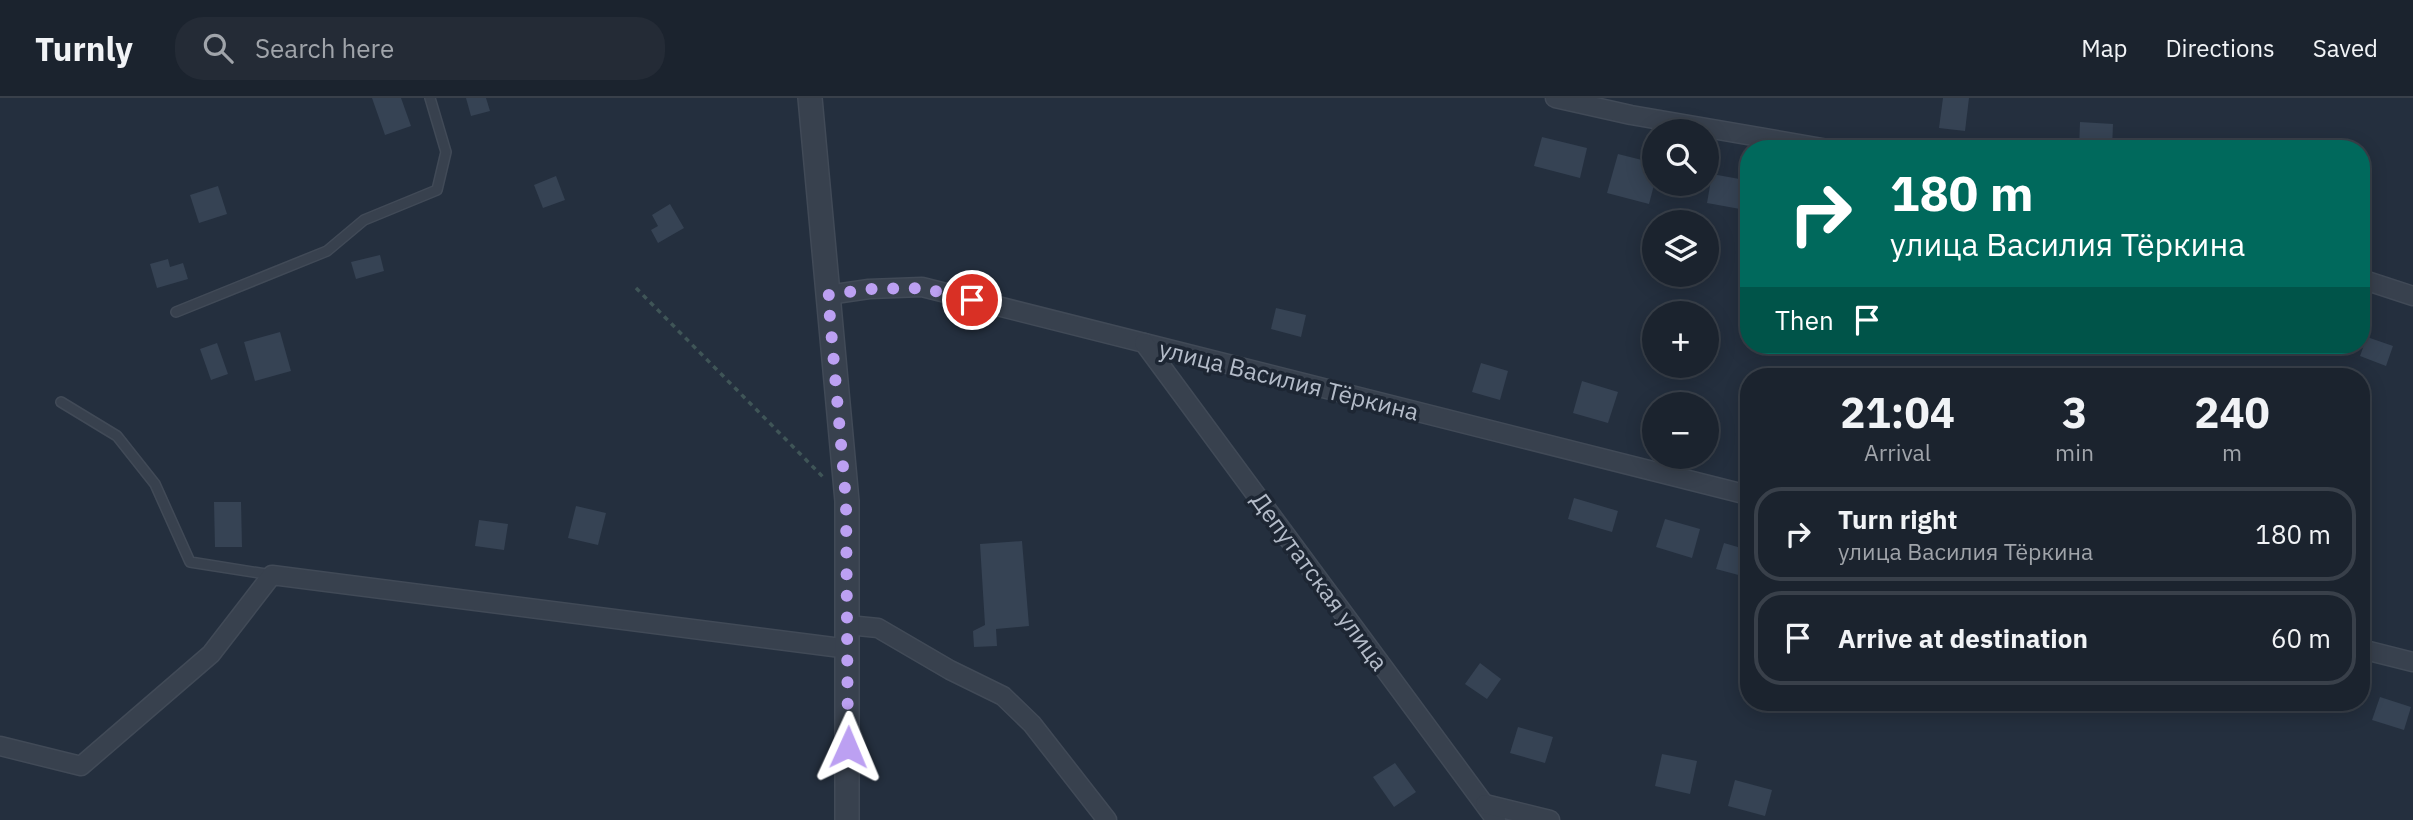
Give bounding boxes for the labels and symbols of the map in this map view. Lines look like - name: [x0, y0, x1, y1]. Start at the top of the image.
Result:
- pin: [942, 270, 1002, 330]
- street label: улица Василия Тёркина: [1156, 332, 1422, 428]
- street label: Депутатская улица: [1244, 485, 1396, 677]
- position arrow: [811, 710, 885, 784]

